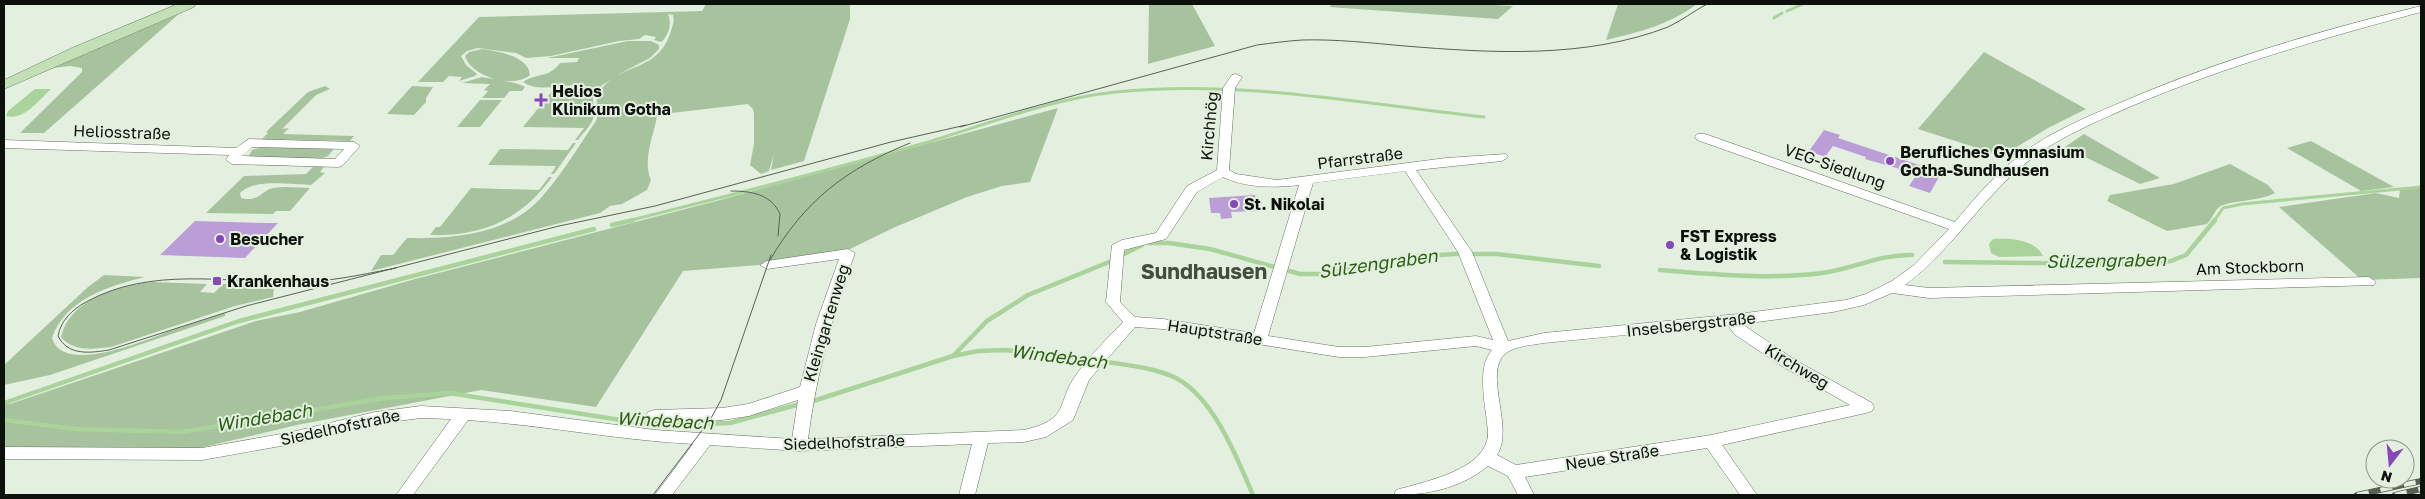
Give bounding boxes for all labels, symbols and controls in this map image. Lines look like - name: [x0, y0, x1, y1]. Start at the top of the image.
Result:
- place label: Helios Klinikum Gotha: [552, 81, 671, 119]
- street label: Kirchhög: [1196, 91, 1222, 161]
- marker: Helios Klinikum Gotha: [534, 93, 548, 107]
- street label: Heliosstraße: [73, 120, 171, 144]
- street label: VEG-Siedlung: [1782, 139, 1888, 193]
- place label: Berufliches Gymnasium Gotha-Sundhausen: [1900, 142, 2085, 180]
- street label: Pfarrstraße: [1316, 143, 1404, 173]
- marker: Berufliches Gymnasium Gotha-Sundhausen: [1884, 155, 1896, 167]
- place label: St. Nikolai: [1244, 194, 1325, 214]
- marker: St. Nikolai: [1228, 198, 1240, 210]
- place label: FST Express & Logistik: [1680, 226, 1777, 264]
- place label: Besucher: [230, 229, 304, 249]
- marker: Besucher: [214, 233, 226, 245]
- marker: FST Express & Logistik: [1664, 239, 1676, 251]
- water label: Sülzengraben: [1317, 244, 1440, 282]
- water label: Sülzengraben: [2046, 248, 2167, 272]
- street label: Am Stockborn: [2196, 255, 2304, 279]
- district label: Sundhausen: [1141, 258, 1267, 284]
- street label: Kleingartenweg: [799, 262, 853, 384]
- place label: Krankenhaus: [227, 271, 329, 291]
- marker: Krankenhaus: [211, 275, 223, 287]
- street label: Inselsbergstraße: [1625, 307, 1757, 341]
- street label: Hauptstraße: [1166, 315, 1264, 349]
- water label: Windebach: [1010, 339, 1109, 373]
- street label: Kirchweg: [1761, 339, 1833, 393]
- water label: Windebach: [214, 398, 314, 435]
- street label: Siedelhofstraße: [278, 405, 402, 449]
- water label: Windebach: [616, 406, 715, 434]
- street label: Siedelhofstraße: [783, 430, 905, 454]
- north arrow: [2365, 439, 2415, 489]
- street label: Neue Straße: [1564, 440, 1660, 474]
- text: N: [2379, 467, 2394, 487]

